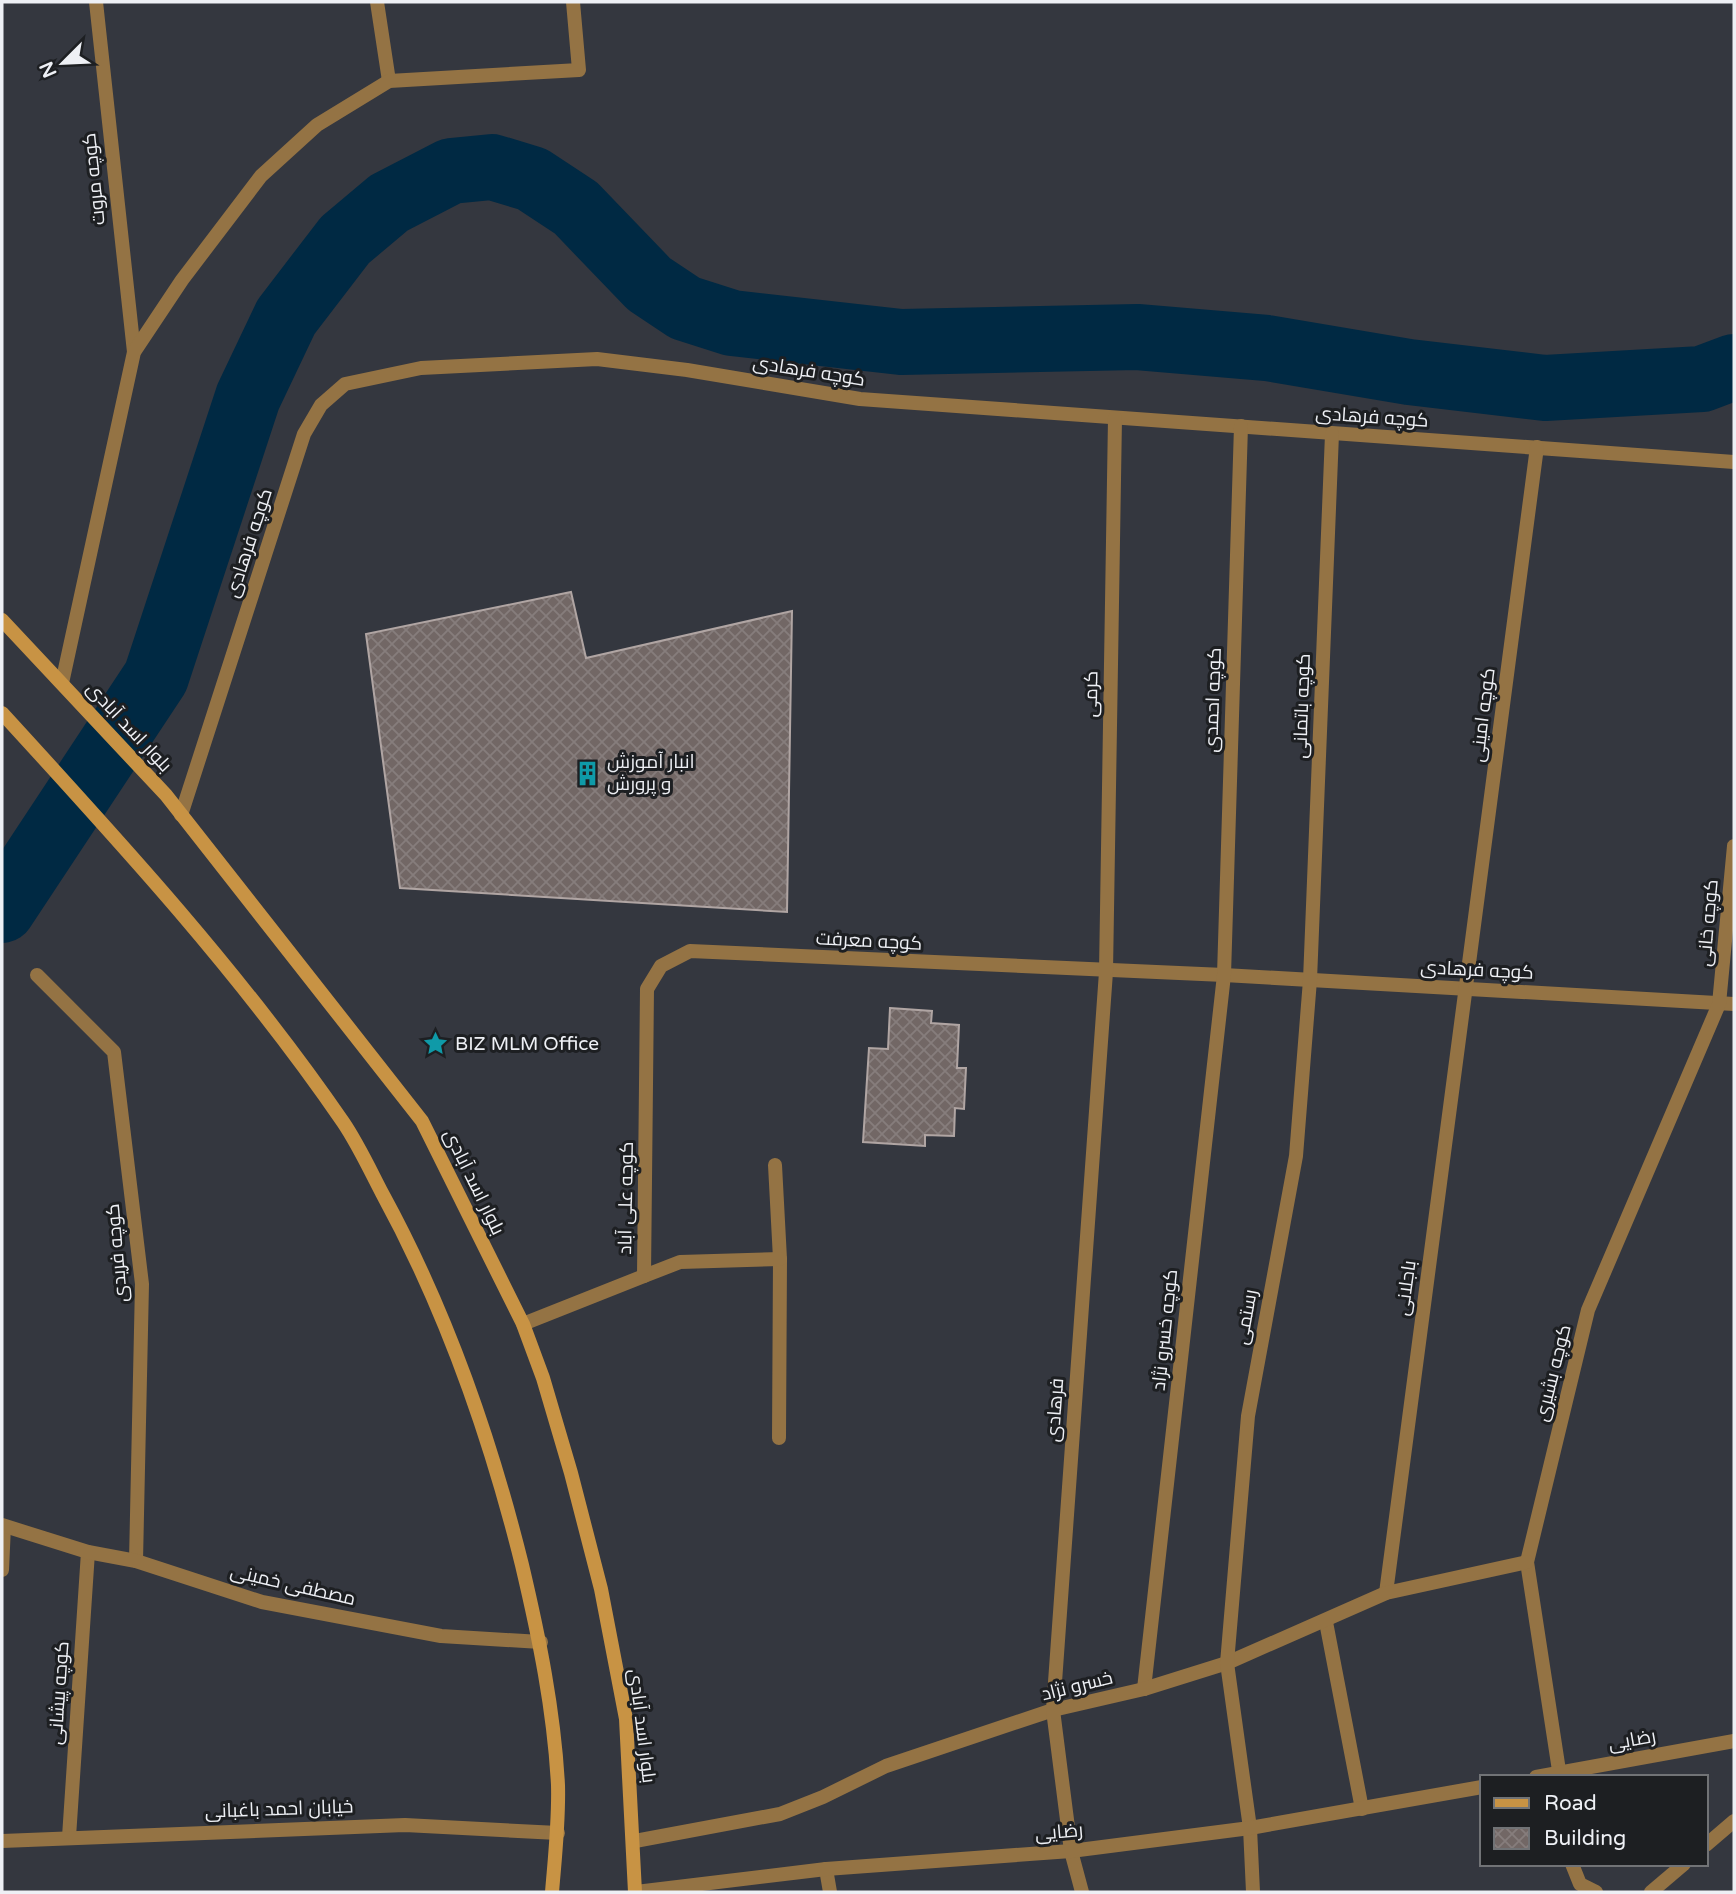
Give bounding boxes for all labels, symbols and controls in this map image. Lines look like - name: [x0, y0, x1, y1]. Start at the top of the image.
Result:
- north arrow: [28, 28, 98, 98]
- text: N: [35, 58, 62, 81]
- street label: کوچه مروت: [78, 132, 111, 226]
- street label: کوچه فرهادی: [751, 351, 867, 392]
- street label: کوچه فرهادی: [1315, 402, 1429, 433]
- street label: کوچه فرهادی: [221, 486, 278, 601]
- street label: کوچه احمدی: [1200, 647, 1227, 753]
- street label: کوچه باتمانی: [1289, 653, 1316, 759]
- street label: کوچه امینی: [1466, 667, 1501, 763]
- street label: کرمی: [1080, 671, 1102, 717]
- street label: بلوار اسد آبادی: [82, 677, 176, 777]
- place label: انبار آموزش و پرورش: [607, 751, 695, 796]
- building icon: انبار آموزش و پرورش: [573, 759, 601, 787]
- street label: کوچه خانی: [1693, 879, 1724, 968]
- street label: کوچه معرفت: [815, 927, 923, 956]
- street label: کوچه فرهادی: [1420, 956, 1534, 985]
- place icon: BIZ MLM Office: [421, 1030, 449, 1058]
- place label: BIZ MLM Office: [455, 1033, 599, 1055]
- street label: بلوار اسد آبادی: [439, 1126, 509, 1238]
- street label: کوچه علی آباد: [614, 1141, 639, 1255]
- street label: کوچه فریدی: [102, 1203, 133, 1303]
- street label: باجلانی: [1391, 1259, 1421, 1317]
- street label: کوچه خسرو نژاد: [1148, 1268, 1183, 1392]
- street label: رستمی: [1230, 1288, 1262, 1346]
- street label: کوچه بشیری: [1530, 1322, 1577, 1424]
- street label: فرهادی: [1042, 1377, 1068, 1443]
- street label: مصطفی خمینی: [228, 1560, 358, 1610]
- street label: کوچه پیشانی: [44, 1640, 75, 1746]
- street label: خسرو نژاد: [1039, 1667, 1115, 1705]
- street label: بلوار اسد آبادی: [624, 1668, 660, 1784]
- street label: رضایی: [1606, 1725, 1658, 1755]
- legend: [1480, 1775, 1708, 1866]
- text: Road: [1544, 1791, 1597, 1816]
- street label: خیابان احمد باغبانی: [204, 1795, 354, 1823]
- street label: رضایی: [1034, 1819, 1084, 1845]
- text: Building: [1544, 1826, 1626, 1851]

